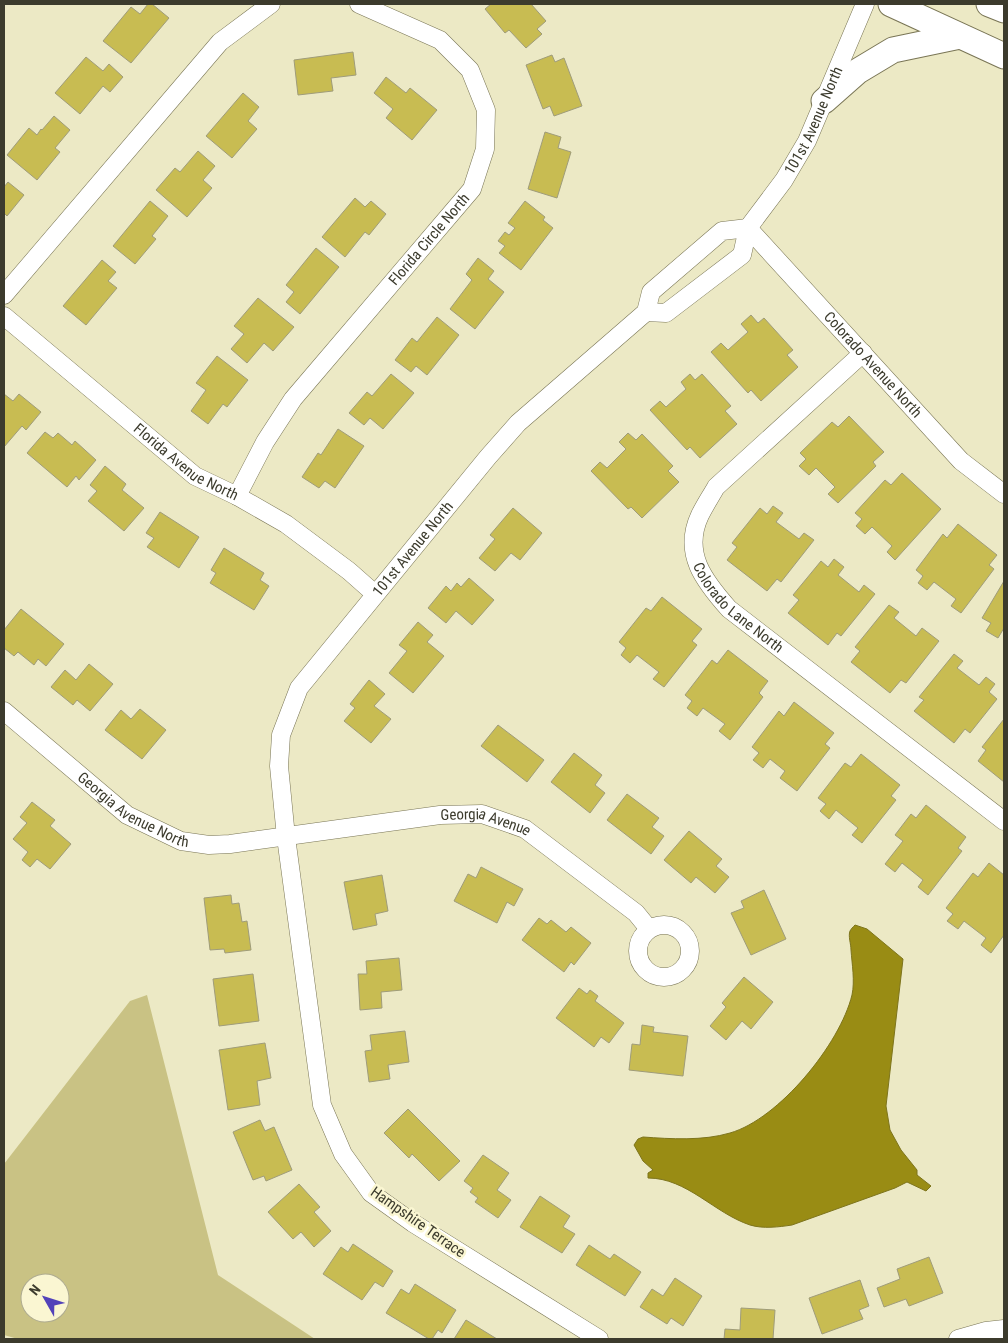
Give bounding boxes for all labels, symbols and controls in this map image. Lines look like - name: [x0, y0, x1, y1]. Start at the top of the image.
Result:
- street label: 101st Avenue North: [780, 64, 846, 178]
- street label: Florida Circle North: [385, 190, 473, 289]
- street label: Colorado Avenue North: [820, 308, 926, 421]
- street label: Florida Avenue North: [130, 419, 241, 504]
- street label: 101st Avenue North: [369, 498, 457, 600]
- street label: Colorado Lane North: [689, 560, 787, 657]
- street label: Georgia Avenue North: [74, 768, 190, 851]
- street label: Georgia Avenue: [440, 805, 535, 839]
- street label: Hampshire Terrace: [367, 1183, 469, 1261]
- north arrow: [20, 1273, 70, 1323]
- text: N: [26, 1281, 44, 1298]

